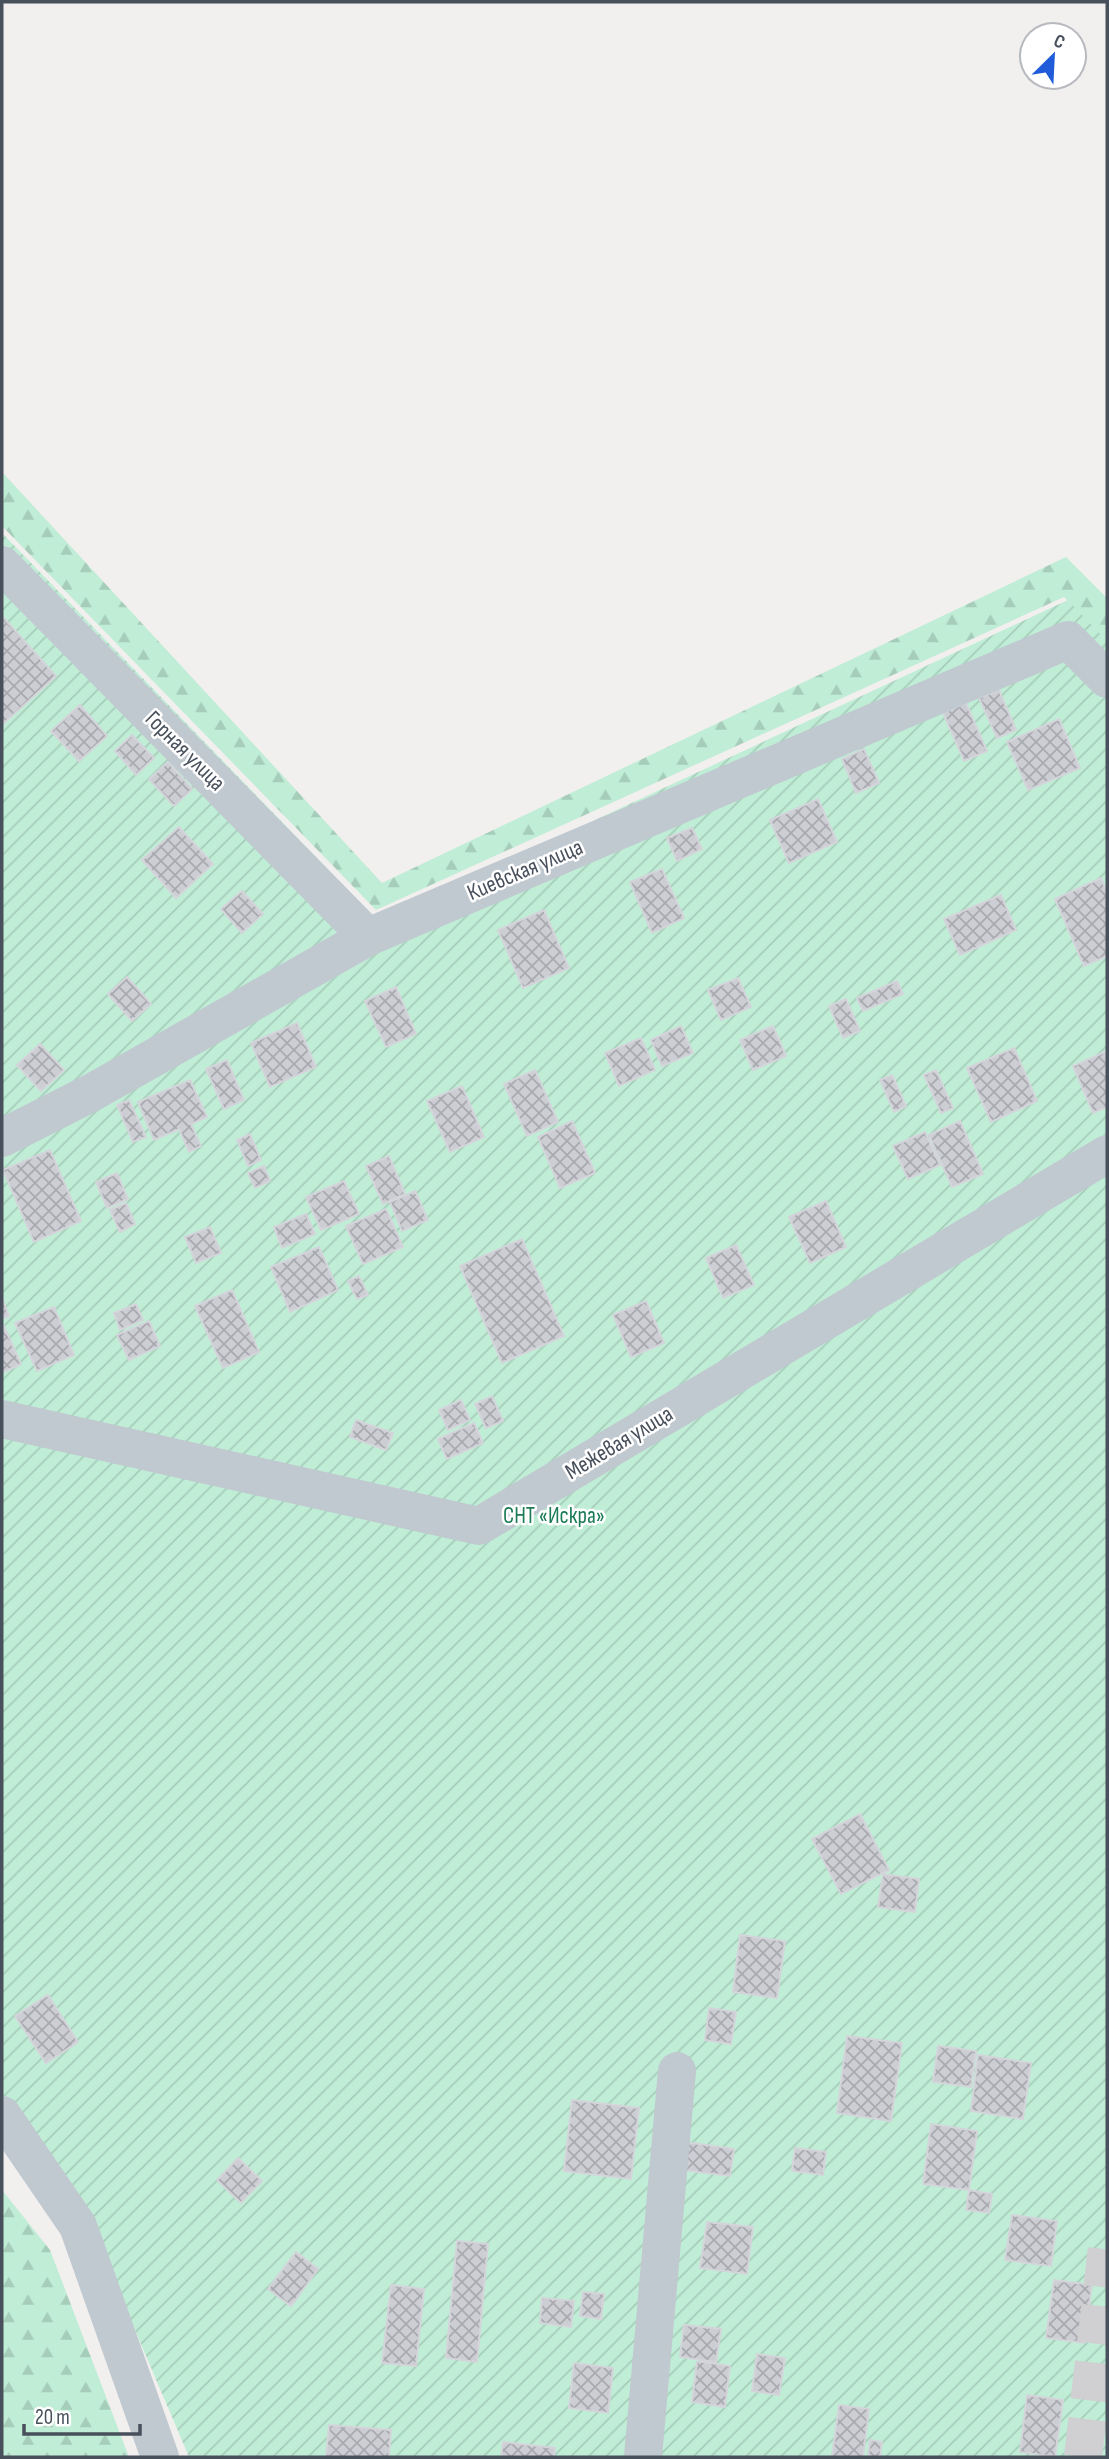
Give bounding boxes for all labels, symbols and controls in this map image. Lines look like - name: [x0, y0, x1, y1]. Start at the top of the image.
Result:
- north arrow: [1018, 21, 1088, 91]
- text: С: [1050, 29, 1069, 54]
- street label: Горная улица: [139, 705, 231, 797]
- street label: Киевская улица: [463, 833, 587, 907]
- street label: Межевая улица: [560, 1400, 678, 1486]
- park label: СНТ «Искра»: [503, 1502, 605, 1530]
- scale bar: [24, 2392, 140, 2436]
- text: 20 m: [35, 2405, 70, 2430]

